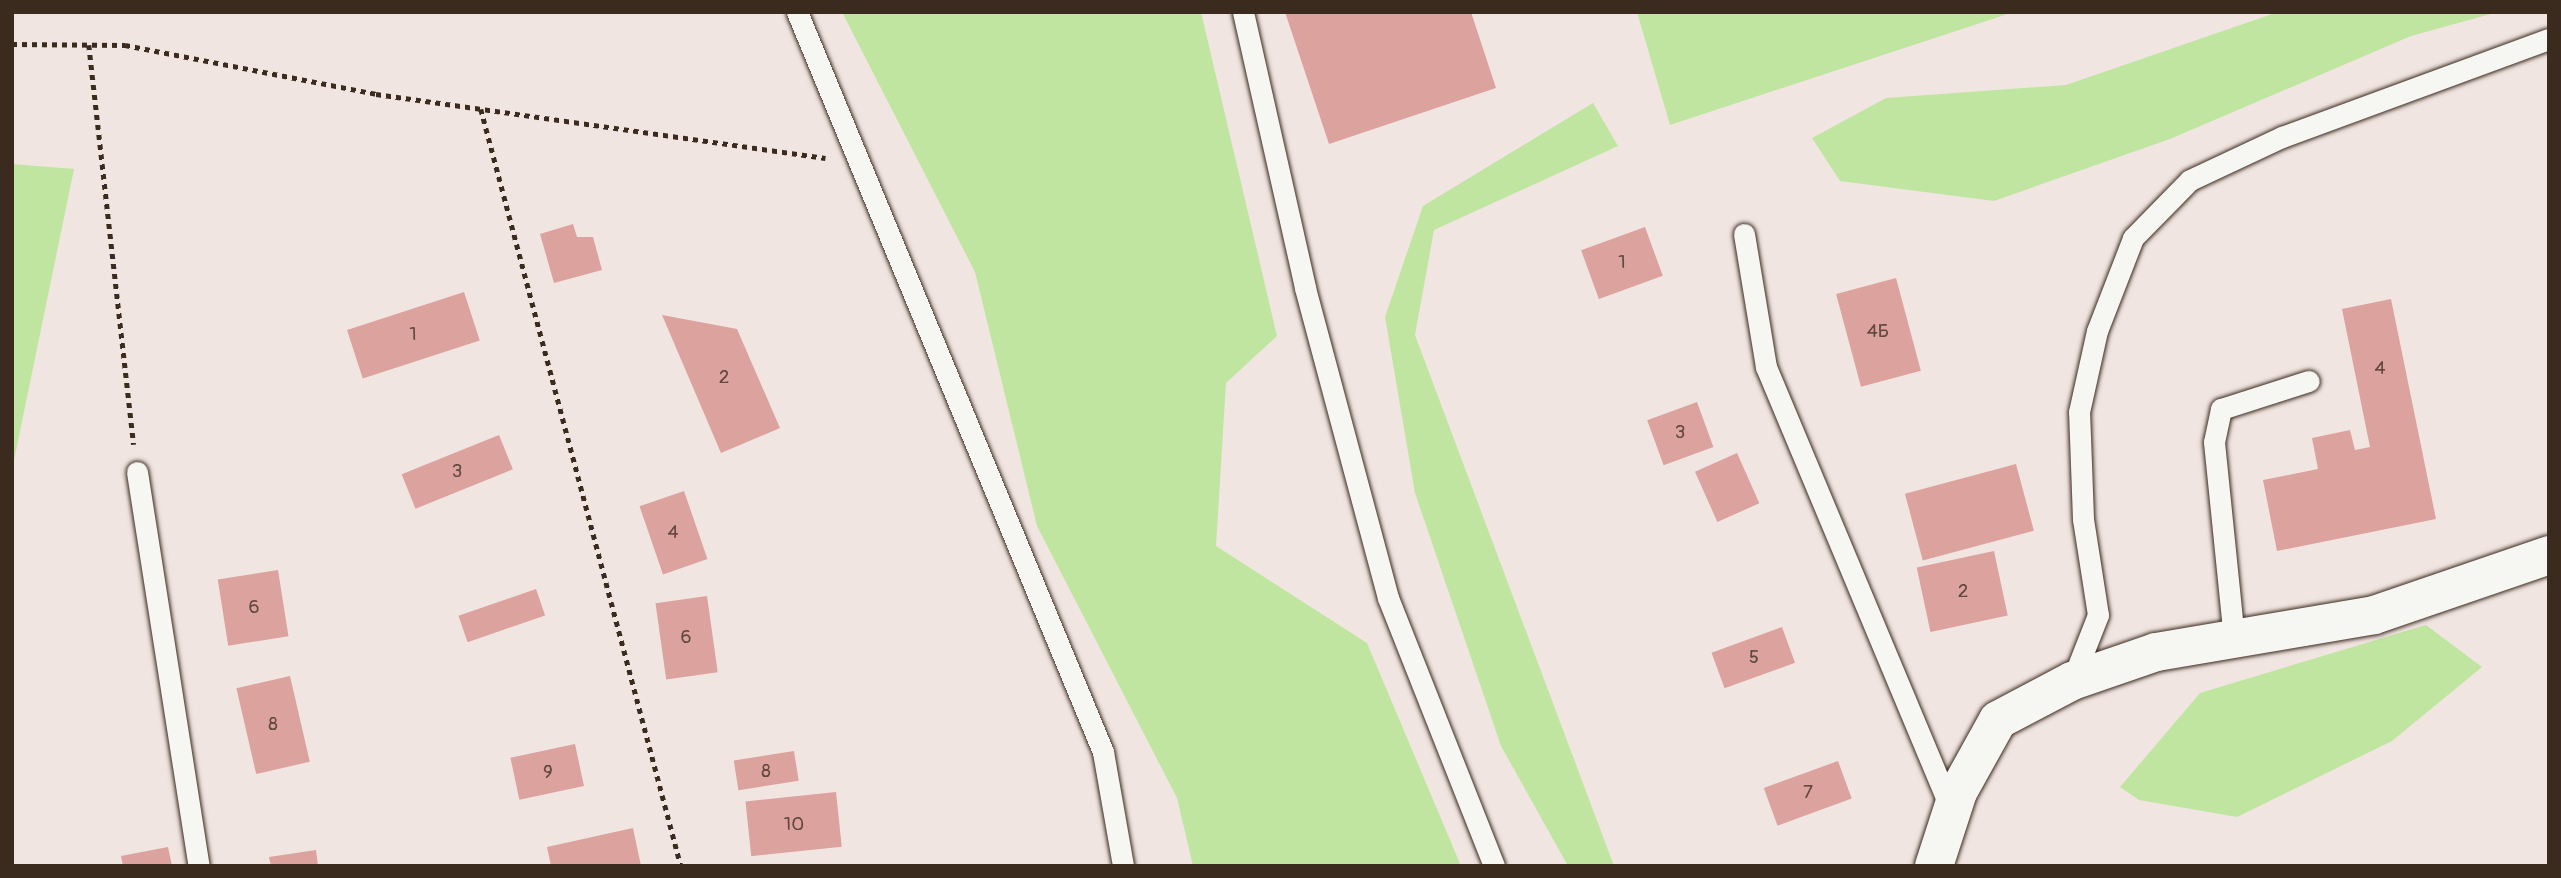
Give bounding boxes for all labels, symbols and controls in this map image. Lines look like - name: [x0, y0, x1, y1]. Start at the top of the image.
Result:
- house number: 1: [1618, 252, 1626, 274]
- house number: 4Б: [1867, 321, 1889, 343]
- house number: 1: [409, 324, 417, 346]
- house number: 4: [2374, 358, 2386, 380]
- house number: 2: [719, 367, 729, 389]
- house number: 3: [1675, 422, 1685, 444]
- house number: 3: [452, 461, 462, 483]
- house number: 4: [667, 522, 679, 544]
- house number: 2: [1958, 581, 1968, 603]
- house number: 6: [248, 597, 260, 619]
- house number: 6: [680, 627, 692, 649]
- house number: 5: [1749, 647, 1759, 669]
- house number: 8: [268, 714, 278, 736]
- house number: 8: [761, 761, 771, 783]
- house number: 9: [543, 762, 553, 784]
- house number: 7: [1803, 782, 1813, 804]
- house number: 10: [784, 814, 804, 836]

